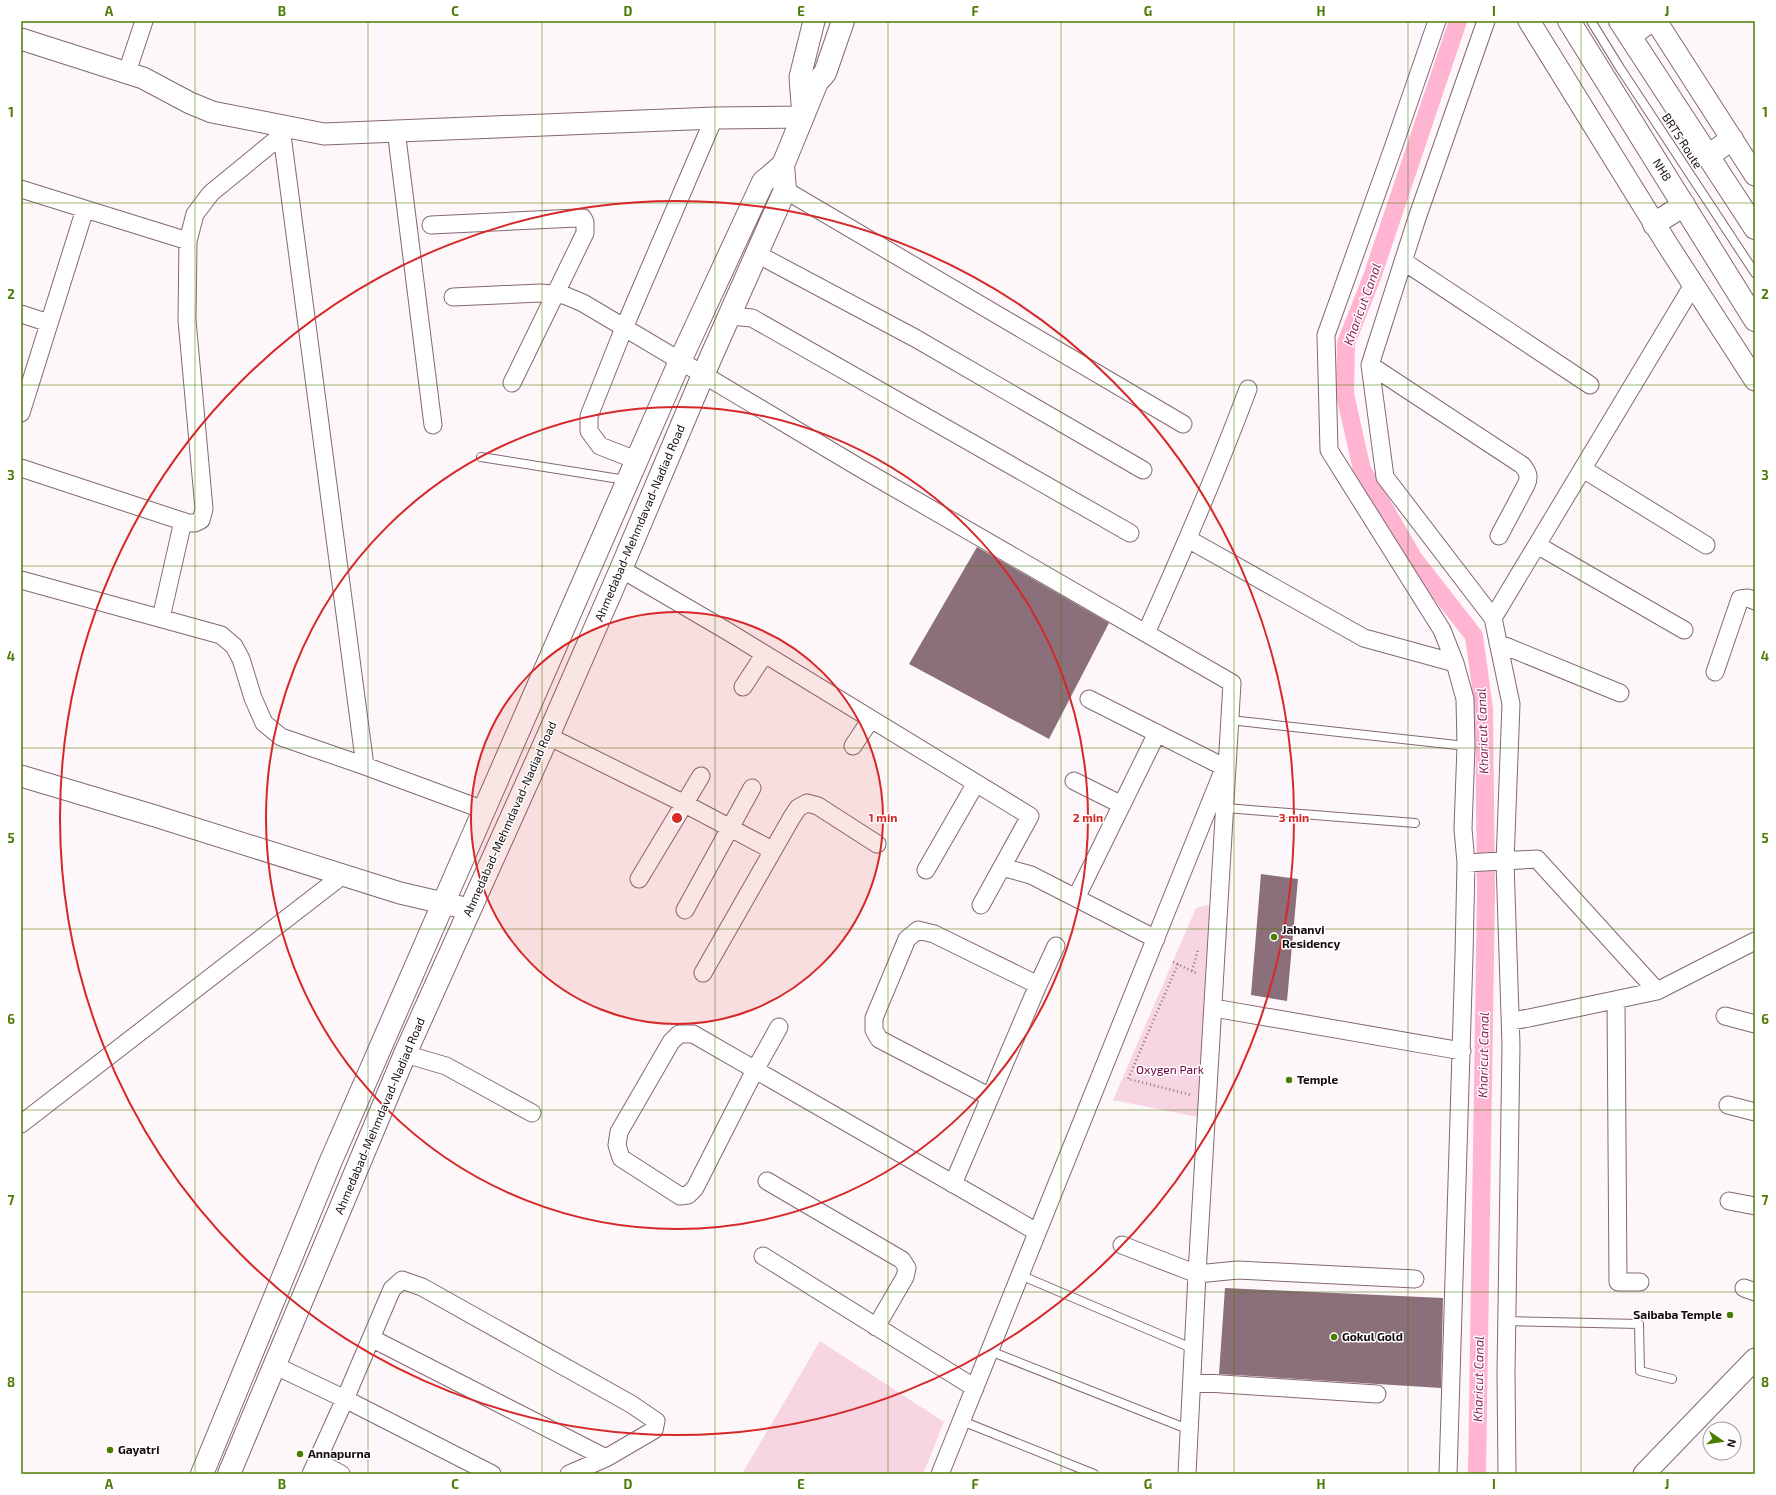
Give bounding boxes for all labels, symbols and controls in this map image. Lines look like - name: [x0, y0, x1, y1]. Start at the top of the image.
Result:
- text: A: [105, 3, 114, 19]
- text: B: [278, 3, 286, 19]
- text: C: [451, 3, 459, 19]
- text: D: [624, 3, 633, 19]
- text: E: [797, 3, 805, 19]
- text: F: [971, 3, 979, 19]
- text: G: [1144, 3, 1152, 19]
- text: H: [1317, 3, 1326, 19]
- text: I: [1492, 3, 1496, 19]
- text: J: [1665, 3, 1669, 19]
- text: 1: [8, 104, 14, 120]
- text: 1: [1762, 104, 1768, 120]
- street label: BRTS Route: [1660, 110, 1706, 171]
- street label: NH8: [1651, 156, 1675, 183]
- water label: Kharicut Canal: [1340, 261, 1384, 347]
- text: 2: [7, 286, 15, 302]
- text: 2: [1761, 286, 1769, 302]
- street label: Ahmedabad-Mehmdavad-Nadiad Road: [591, 422, 687, 623]
- text: 3: [7, 467, 15, 483]
- text: 3: [1761, 467, 1769, 483]
- text: 4: [7, 648, 15, 664]
- text: 4: [1761, 648, 1769, 664]
- water label: Kharicut Canal: [1472, 688, 1491, 774]
- street label: Ahmedabad-Mehmdavad-Nadiad Road: [460, 719, 559, 918]
- text: 1 min: [869, 810, 897, 824]
- text: 2 min: [1073, 810, 1103, 824]
- text: 3 min: [1279, 810, 1309, 824]
- centre of rings: [670, 811, 684, 825]
- text: 5: [7, 830, 15, 846]
- text: 5: [1761, 830, 1769, 846]
- place label: Jahanvi Residency: [1282, 922, 1340, 951]
- marker: Jahanvi Residency: [1269, 932, 1279, 942]
- text: 6: [7, 1011, 15, 1027]
- text: 6: [1761, 1011, 1769, 1027]
- water label: Kharicut Canal: [1474, 1012, 1492, 1098]
- street label: Ahmedabad-Mehmdavad-Nadiad Road: [331, 1015, 427, 1216]
- park label: Oxygen Park: [1136, 1062, 1204, 1076]
- place label: Temple: [1297, 1072, 1339, 1086]
- marker: Temple: [1284, 1075, 1294, 1085]
- text: 7: [8, 1192, 15, 1208]
- text: 7: [1762, 1192, 1769, 1208]
- place label: Saibaba Temple: [1633, 1307, 1722, 1321]
- marker: Saibaba Temple: [1725, 1310, 1735, 1320]
- place label: Gokul Gold: [1342, 1329, 1403, 1343]
- marker: Gokul Gold: [1329, 1332, 1339, 1342]
- water label: Kharicut Canal: [1469, 1336, 1487, 1422]
- text: 8: [7, 1374, 15, 1390]
- text: 8: [1761, 1374, 1769, 1390]
- north arrow: [1702, 1421, 1742, 1461]
- text: N: [1725, 1438, 1739, 1449]
- place label: Gayatri: [118, 1442, 159, 1457]
- marker: Gayatri: [105, 1445, 115, 1455]
- place label: Annapurna: [308, 1446, 371, 1460]
- marker: Annapurna: [295, 1449, 305, 1459]
- text: A: [105, 1476, 114, 1492]
- text: B: [278, 1476, 286, 1492]
- text: C: [451, 1476, 459, 1492]
- text: D: [624, 1476, 633, 1492]
- text: E: [797, 1476, 805, 1492]
- text: F: [971, 1476, 979, 1492]
- text: G: [1144, 1476, 1152, 1492]
- text: H: [1317, 1476, 1326, 1492]
- text: I: [1492, 1476, 1496, 1492]
- text: J: [1665, 1476, 1669, 1492]

